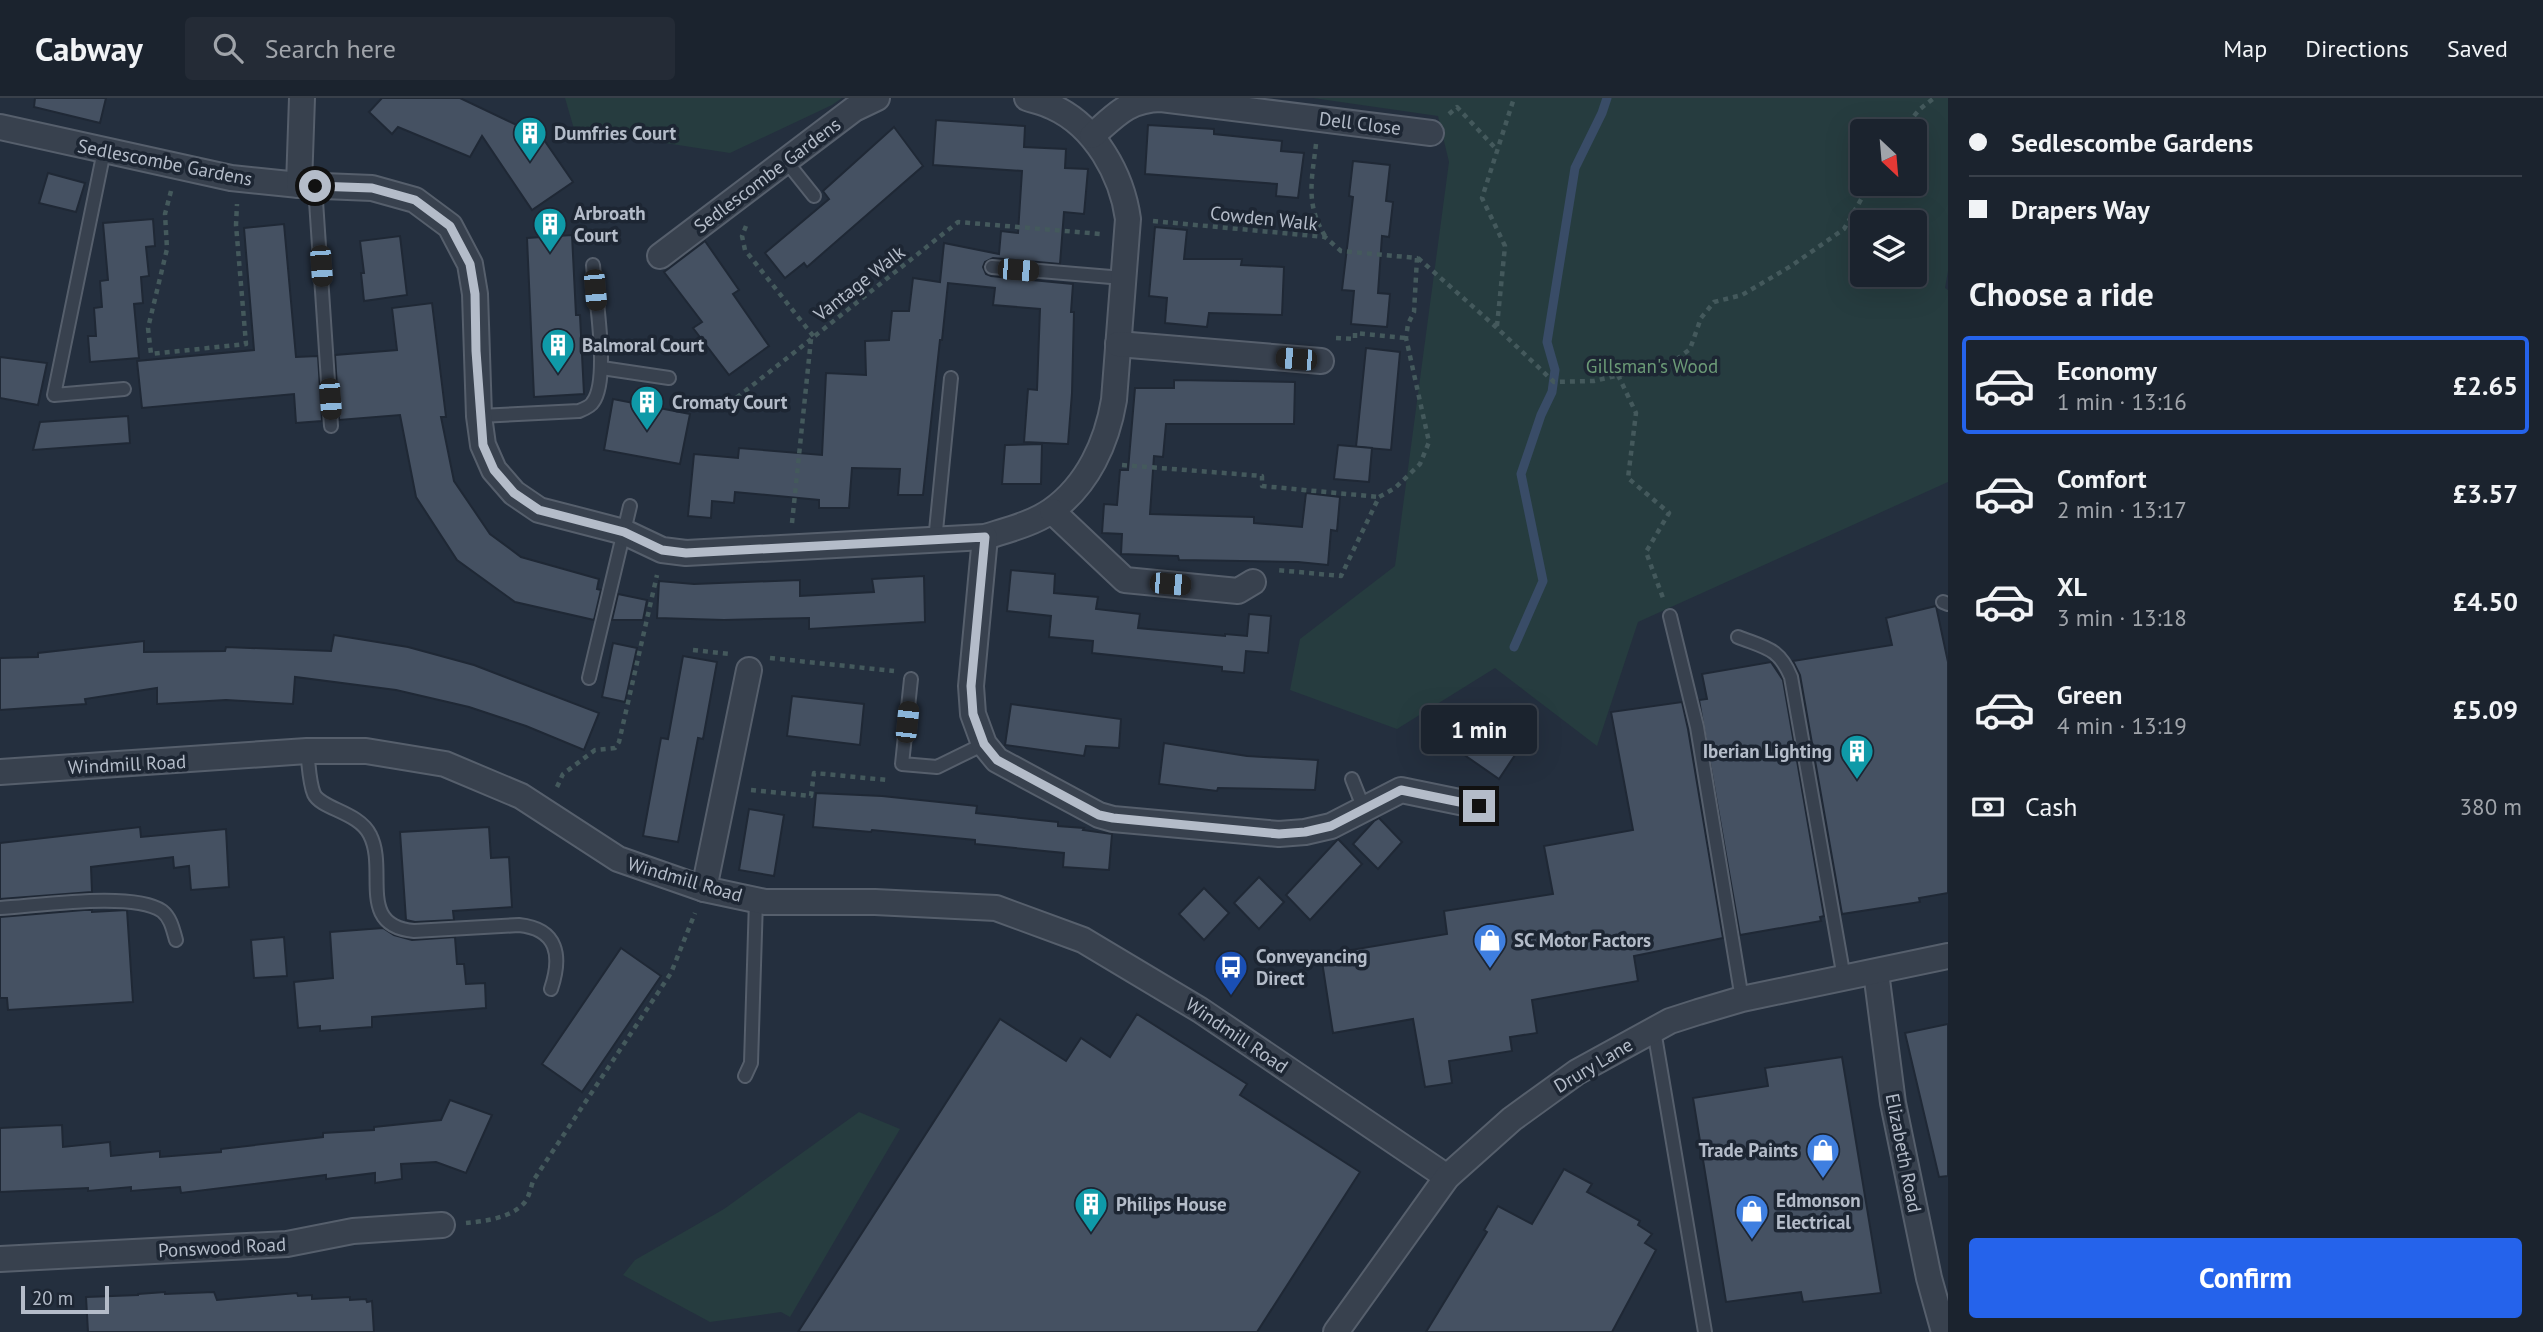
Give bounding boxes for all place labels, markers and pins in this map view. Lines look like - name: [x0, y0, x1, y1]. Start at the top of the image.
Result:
- building icon: Dumfries Court: [511, 114, 549, 163]
- place label: Dumfries Court: [554, 121, 677, 145]
- place label: Arbroath Court: [574, 201, 646, 247]
- building icon: Arbroath Court: [531, 205, 569, 254]
- building icon: Balmoral Court: [539, 326, 577, 375]
- place label: Balmoral Court: [582, 333, 705, 357]
- building icon: Cromaty Court: [628, 383, 666, 432]
- place label: Cromaty Court: [672, 390, 788, 414]
- building icon: Iberian Lighting: [1838, 732, 1876, 781]
- place label: Iberian Lighting: [1703, 739, 1832, 763]
- shop icon: SC Motor Factors: [1471, 921, 1509, 970]
- place label: SC Motor Factors: [1514, 928, 1651, 952]
- place label: Conveyancing Direct: [1256, 944, 1368, 990]
- bus stop icon: Conveyancing Direct: [1212, 948, 1250, 997]
- shop icon: Trade Paints: [1804, 1131, 1842, 1180]
- place label: Trade Paints: [1699, 1138, 1798, 1162]
- building icon: Philips House: [1072, 1185, 1110, 1234]
- place label: Edmonson Electrical: [1776, 1188, 1861, 1234]
- place label: Philips House: [1116, 1192, 1227, 1216]
- shop icon: Edmonson Electrical: [1733, 1192, 1771, 1241]

